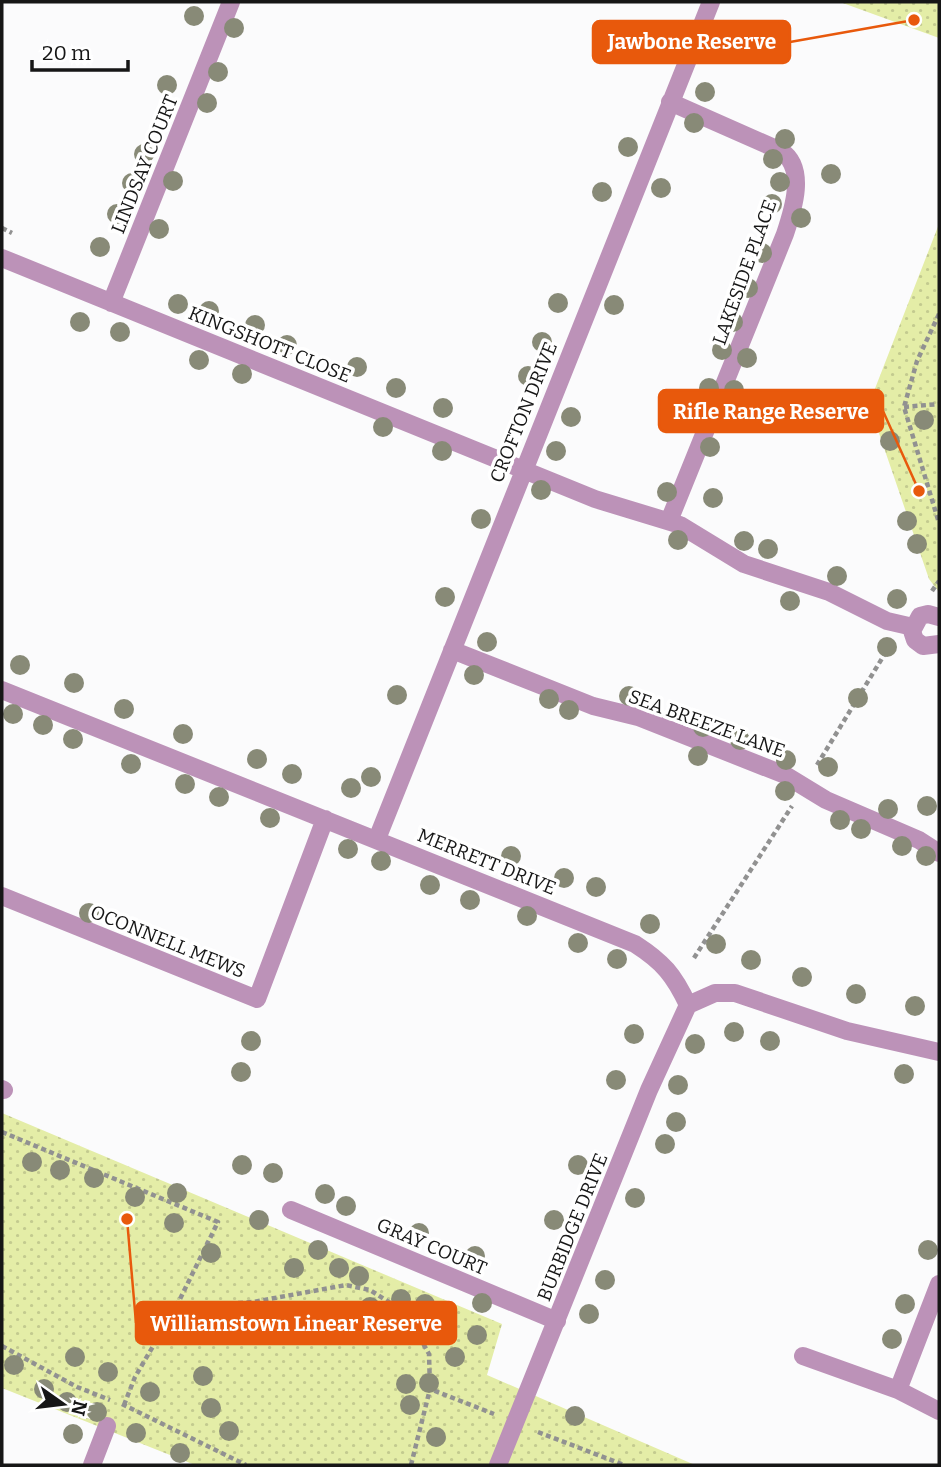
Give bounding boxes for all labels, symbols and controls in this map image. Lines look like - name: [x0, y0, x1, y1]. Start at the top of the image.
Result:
- callout: Jawbone Reserve: [593, 21, 790, 63]
- scale bar: [32, 28, 128, 72]
- text: Jawbone Reserve: [607, 29, 776, 55]
- text: 20 m: [42, 40, 91, 66]
- street label: LINDSAY COURT: [106, 92, 183, 237]
- street label: LAKESIDE PLACE: [708, 196, 781, 348]
- street label: KINGSHOTT CLOSE: [185, 301, 354, 388]
- street label: CROFTON DRIVE: [485, 338, 562, 486]
- callout: Rifle Range Reserve: [659, 390, 883, 432]
- text: Rifle Range Reserve: [673, 399, 869, 425]
- street label: SEA BREEZE LANE: [625, 684, 788, 762]
- street label: MERRETT DRIVE: [414, 823, 559, 900]
- street label: OCONNELL MEWS: [87, 900, 249, 983]
- street label: BURBIDGE DRIVE: [532, 1150, 613, 1304]
- street label: GRAY COURT: [373, 1213, 490, 1280]
- callout: Williamstown Linear Reserve: [136, 1302, 456, 1344]
- text: Williamstown Linear Reserve: [150, 1311, 442, 1337]
- north arrow: [28, 1369, 98, 1439]
- text: N: [66, 1398, 92, 1418]

